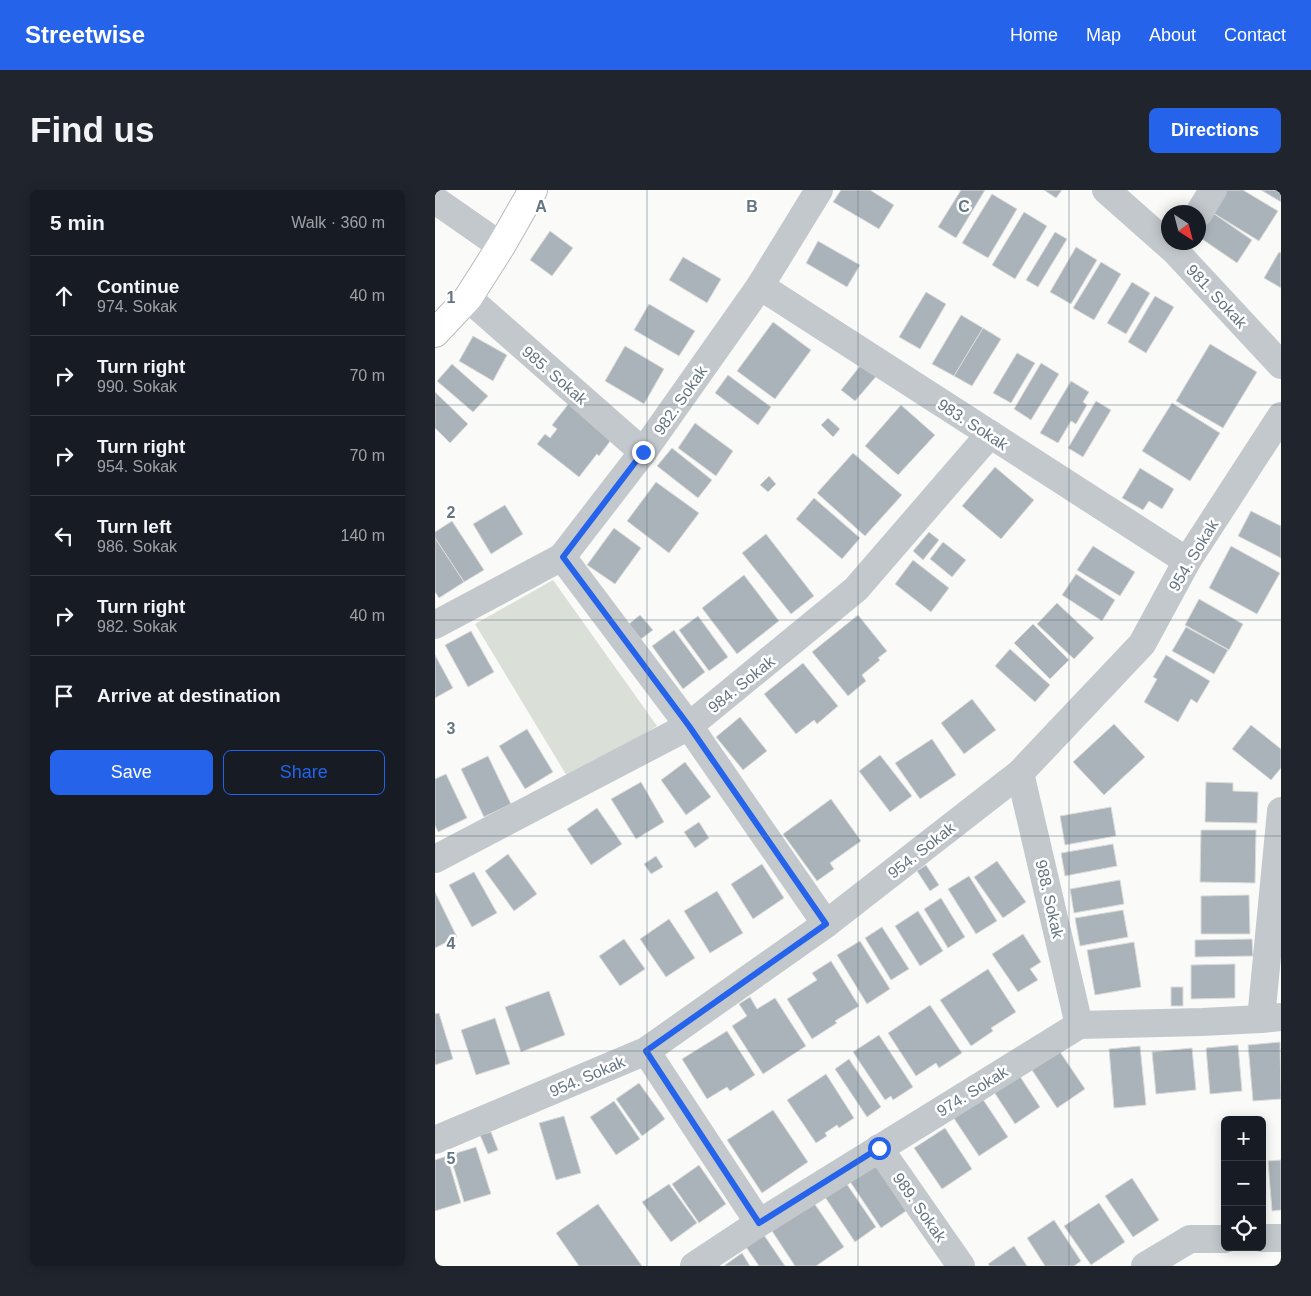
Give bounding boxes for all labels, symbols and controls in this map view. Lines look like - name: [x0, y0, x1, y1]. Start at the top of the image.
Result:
- text: Streetwise: [25, 21, 145, 48]
- text: Home: [1010, 25, 1058, 45]
- text: Map: [1086, 25, 1121, 45]
- text: About: [1149, 25, 1196, 45]
- text: Contact: [1224, 25, 1286, 45]
- button: Directions: [1149, 108, 1281, 153]
- text: Find us: [30, 110, 154, 149]
- text: A: [535, 198, 547, 215]
- text: B: [746, 198, 758, 215]
- text: C: [958, 198, 970, 215]
- north arrow: [1161, 205, 1206, 250]
- text: 5 min: [50, 211, 105, 234]
- text: Walk · 360 m: [291, 214, 385, 231]
- street label: 981. Sokak: [1183, 261, 1251, 332]
- text: Continue: [97, 276, 179, 297]
- icon: ahead: [50, 282, 78, 310]
- text: 40 m: [349, 287, 385, 304]
- text: 1: [447, 289, 456, 306]
- text: 974. Sokak: [97, 298, 177, 315]
- street label: 985. Sokak: [519, 343, 591, 409]
- text: Turn right: [97, 356, 185, 377]
- icon: right: [50, 362, 78, 390]
- street label: 982. Sokak: [650, 362, 711, 438]
- text: 70 m: [349, 367, 385, 384]
- text: 990. Sokak: [97, 378, 177, 395]
- street label: 983. Sokak: [935, 395, 1012, 454]
- text: Turn right: [97, 436, 185, 457]
- route end: [632, 441, 655, 464]
- icon: right: [50, 442, 78, 470]
- text: 70 m: [349, 447, 385, 464]
- text: 954. Sokak: [97, 458, 177, 475]
- text: 2: [447, 504, 456, 521]
- text: Turn left: [97, 516, 172, 537]
- street label: 954. Sokak: [1166, 516, 1222, 594]
- icon: left: [50, 522, 78, 550]
- text: 140 m: [341, 527, 385, 544]
- text: 986. Sokak: [97, 538, 177, 555]
- text: Turn right: [97, 596, 185, 617]
- icon: right: [50, 602, 78, 630]
- text: 40 m: [349, 607, 385, 624]
- text: 982. Sokak: [97, 618, 177, 635]
- street label: 984. Sokak: [705, 652, 779, 716]
- icon: arrive: [50, 682, 78, 710]
- text: Arrive at destination: [97, 685, 281, 706]
- text: 3: [447, 720, 456, 737]
- button: Save: [50, 750, 213, 795]
- button: Share: [223, 750, 385, 795]
- street label: 954. Sokak: [885, 818, 959, 882]
- street label: 988. Sokak: [1032, 858, 1067, 941]
- text: 4: [447, 935, 456, 952]
- street label: 954. Sokak: [547, 1053, 628, 1100]
- street label: 974. Sokak: [934, 1062, 1012, 1120]
- map controls: [1221, 1116, 1266, 1251]
- button: +: [1221, 1116, 1266, 1161]
- route start: [868, 1137, 891, 1160]
- text: 5: [447, 1150, 456, 1167]
- button: −: [1221, 1161, 1266, 1206]
- street label: 989. Sokak: [890, 1170, 950, 1246]
- button: locate: [1221, 1206, 1266, 1251]

